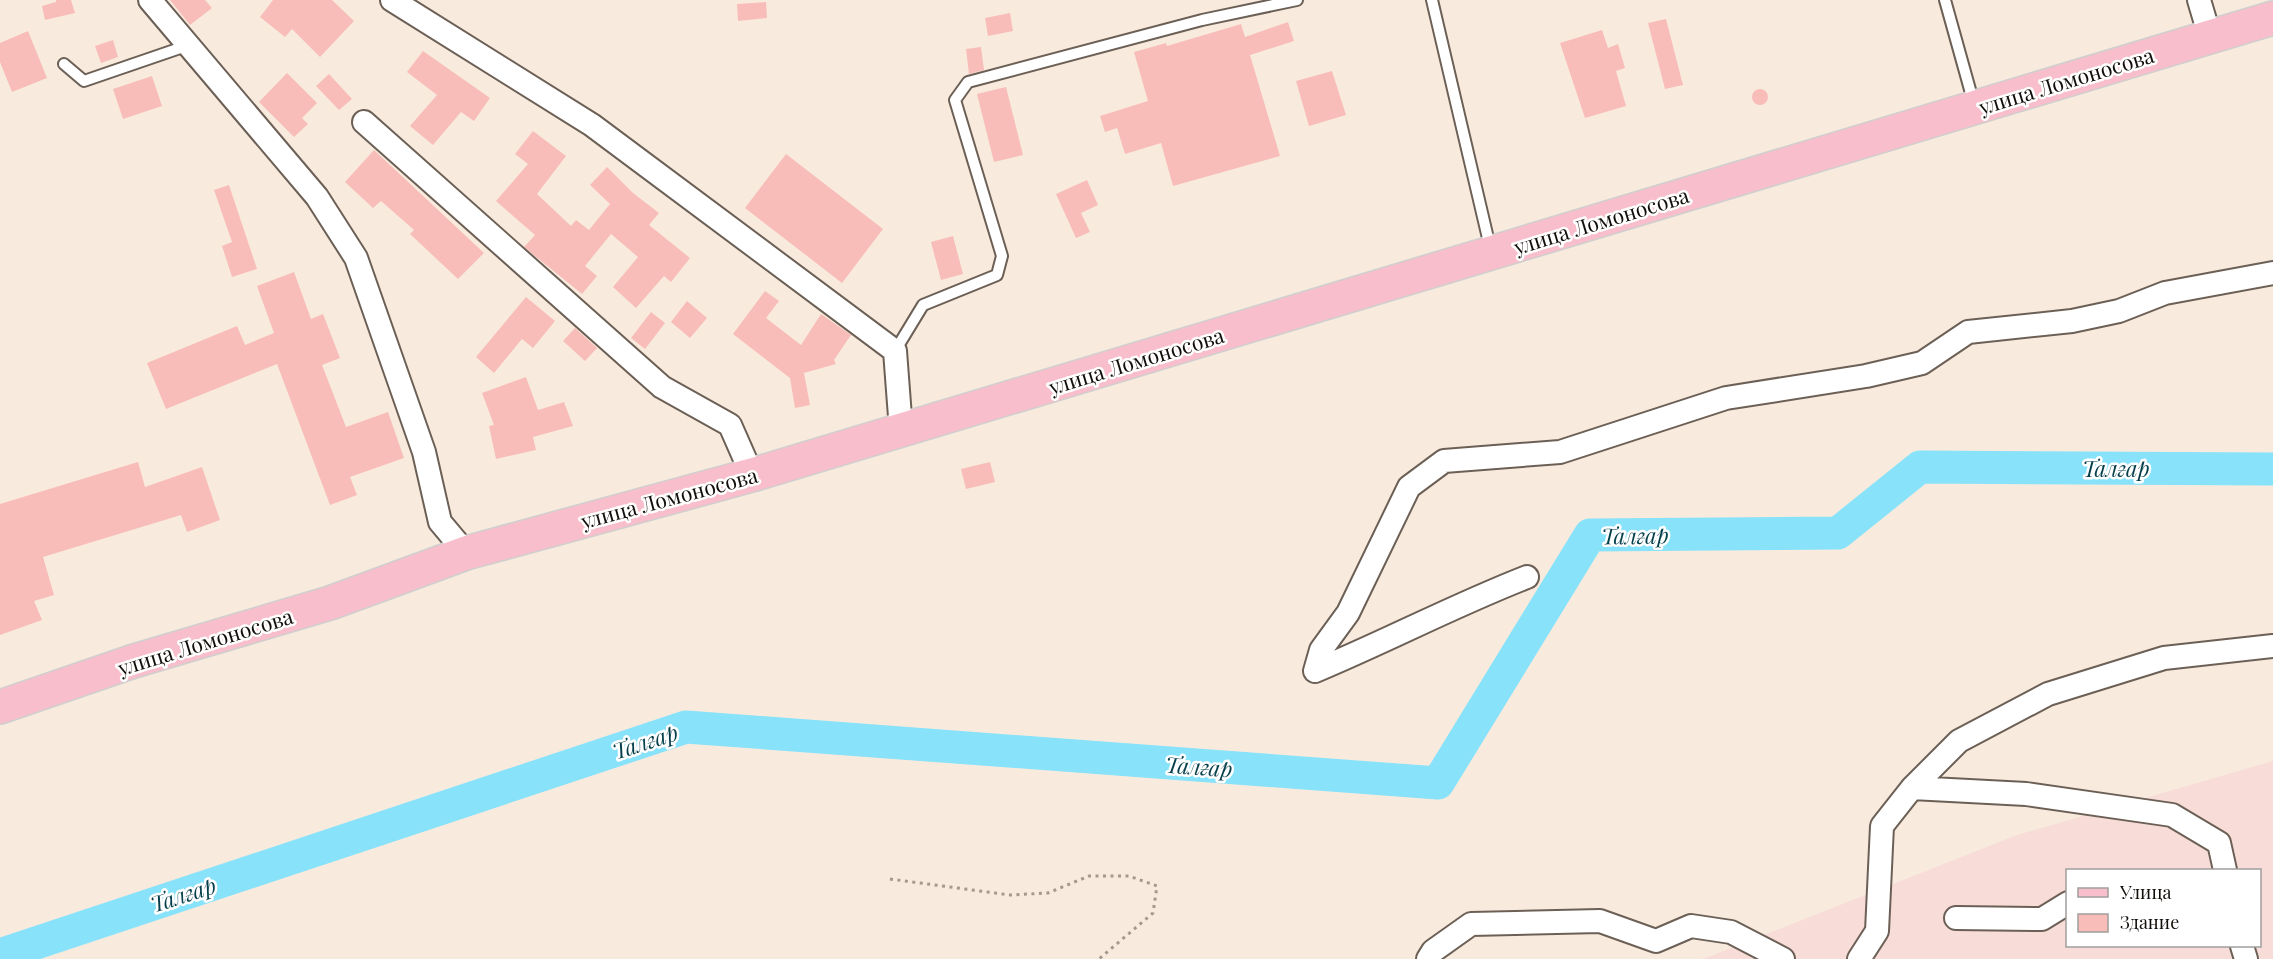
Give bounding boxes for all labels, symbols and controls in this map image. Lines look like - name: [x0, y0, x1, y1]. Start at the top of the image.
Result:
- street label: улица Ломоносова: [1974, 40, 2158, 120]
- street label: улица Ломоносова: [1509, 180, 1693, 260]
- street label: улица Ломоносова: [1044, 320, 1228, 400]
- water label: Талғар: [2082, 453, 2150, 483]
- street label: улица Ломоносова: [577, 460, 761, 534]
- water label: Талғар: [1601, 519, 1669, 551]
- street label: улица Ломоносова: [113, 601, 297, 681]
- water label: Талғар: [608, 716, 682, 766]
- water label: Талғар: [1164, 749, 1234, 783]
- water label: Талғар: [146, 869, 220, 919]
- legend: [2066, 869, 2261, 947]
- text: Улица: [2119, 880, 2171, 904]
- text: Здание: [2120, 910, 2179, 934]

